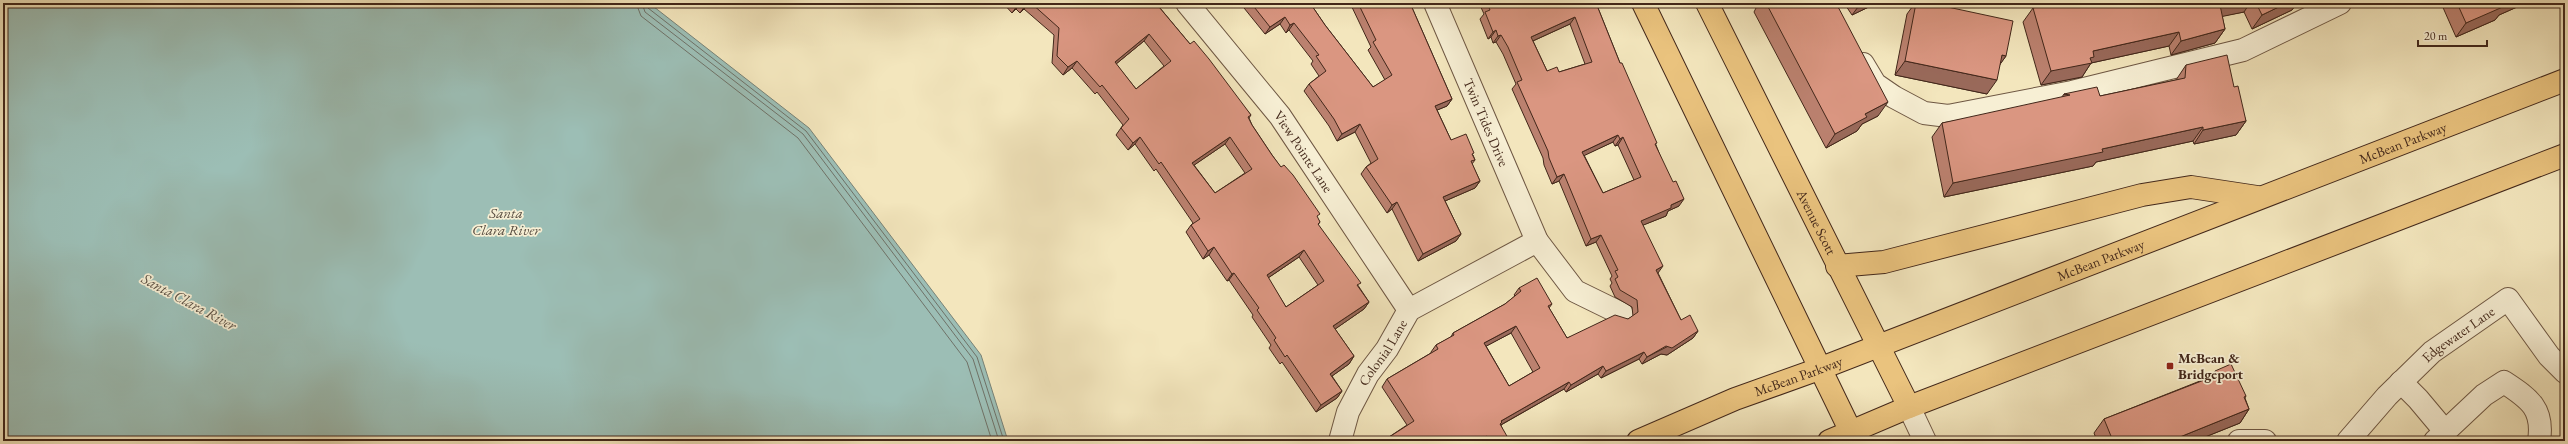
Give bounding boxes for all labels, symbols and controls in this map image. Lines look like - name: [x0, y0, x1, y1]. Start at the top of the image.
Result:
- scale bar: [2418, 22, 2487, 48]
- text: 20 m: [2424, 28, 2448, 44]
- street label: Twin Tides Drive: [1459, 76, 1513, 170]
- street label: View Pointe Lane: [1270, 107, 1338, 196]
- street label: McBean Parkway: [2356, 117, 2450, 168]
- street label: Avenue Scott: [1792, 186, 1841, 258]
- water label: Santa Clara River: [472, 203, 541, 239]
- street label: McBean Parkway: [2054, 234, 2148, 285]
- water label: Santa Clara River: [138, 268, 241, 335]
- street label: Edgewater Lane: [2418, 302, 2498, 366]
- street label: Colonial Lane: [1354, 316, 1411, 389]
- place label: McBean & Bridgeport: [2178, 349, 2244, 383]
- street label: McBean Parkway: [1752, 352, 1846, 400]
- marker: McBean & Bridgeport: [2165, 361, 2175, 371]

